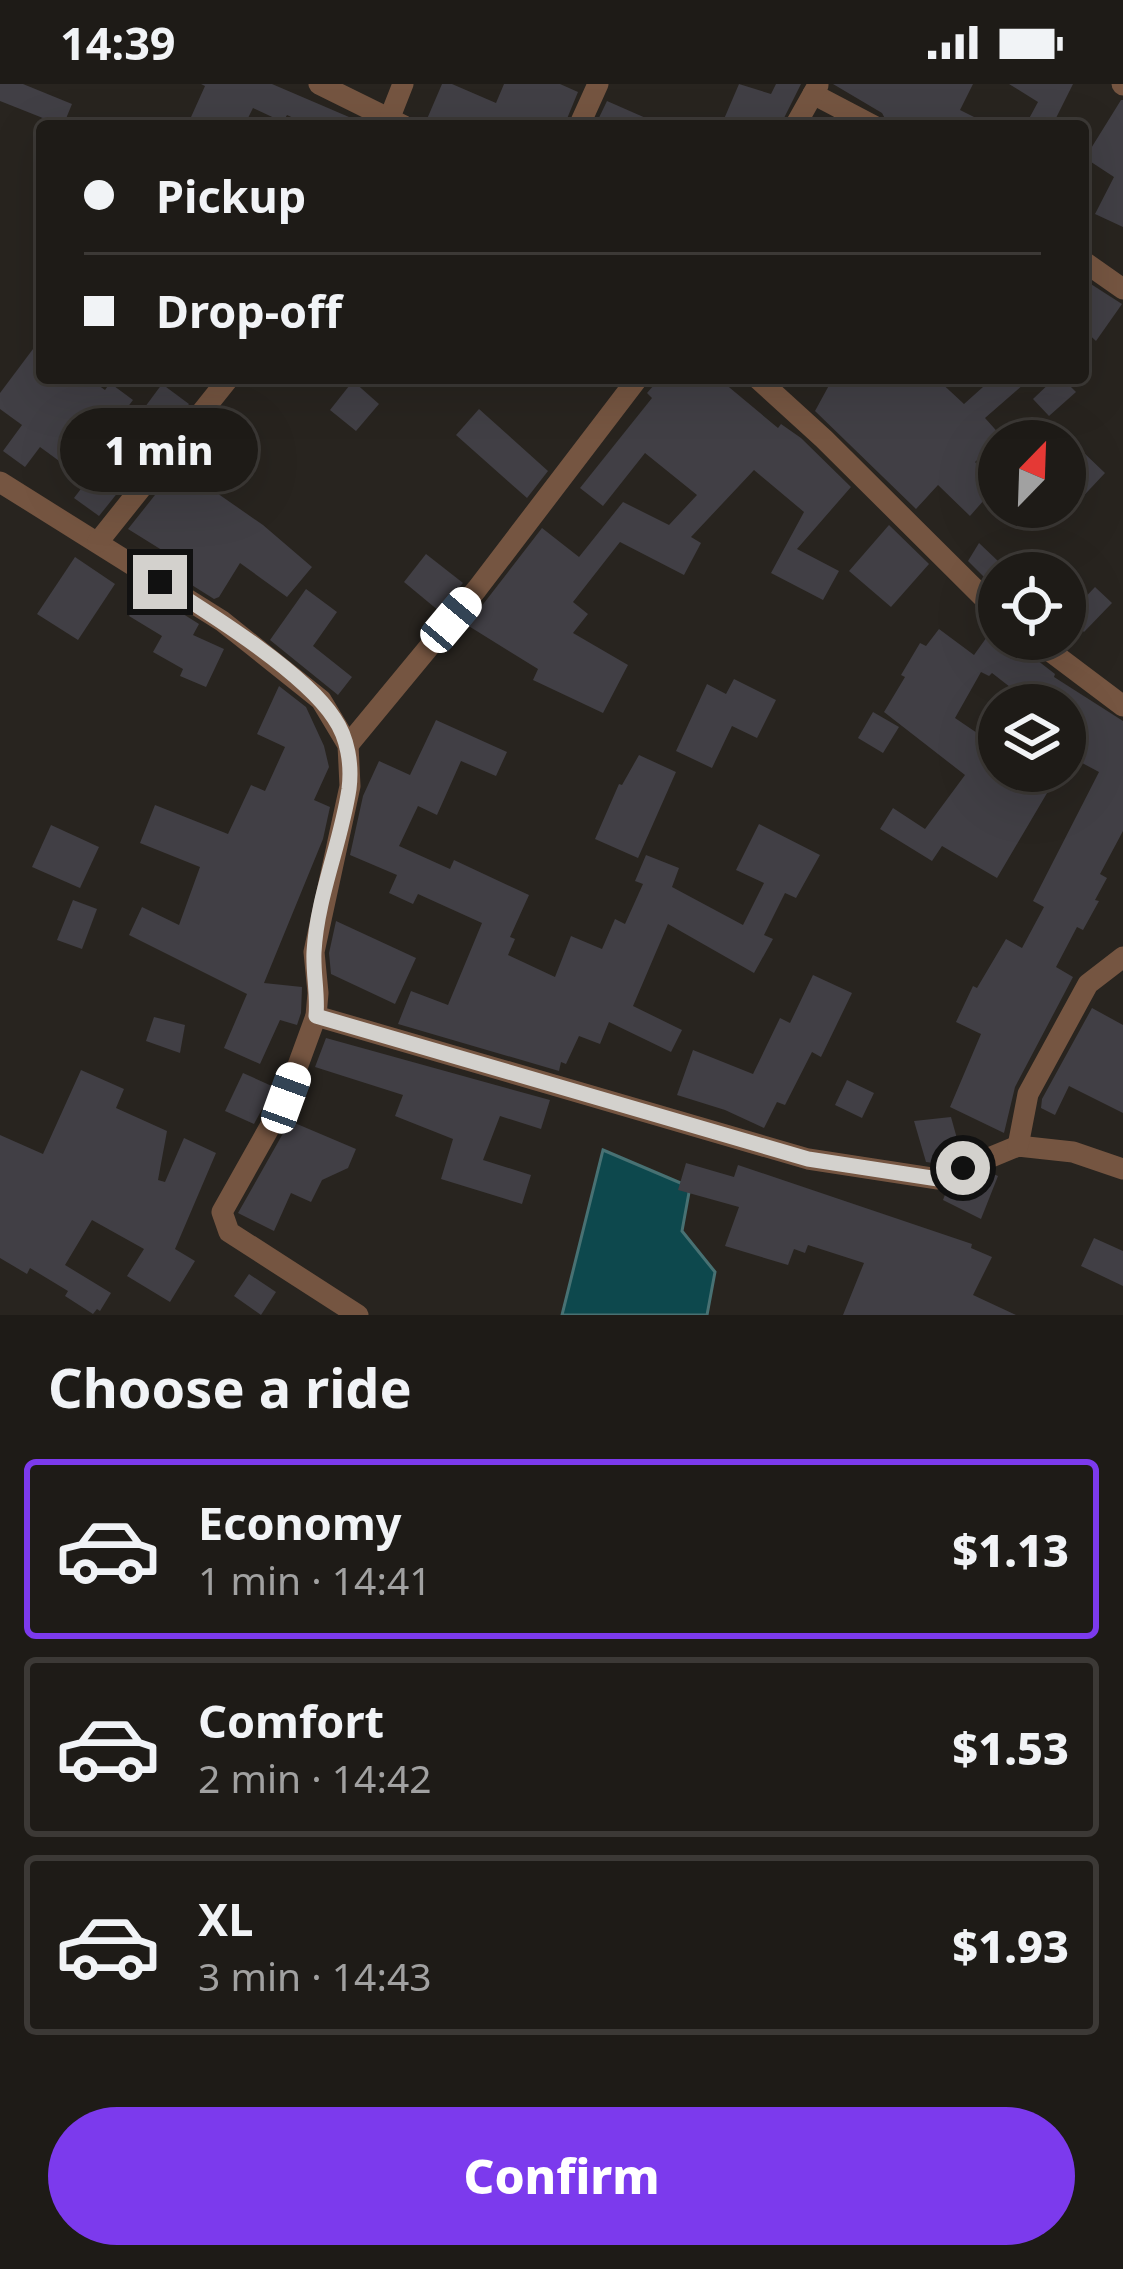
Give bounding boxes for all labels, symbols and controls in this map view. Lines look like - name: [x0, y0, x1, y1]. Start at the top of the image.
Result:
- text: 14:39: [60, 12, 176, 73]
- text: Pickup: [156, 165, 306, 226]
- text: Drop-off: [156, 280, 342, 341]
- callout: 1 min: [61, 408, 259, 492]
- north arrow: [978, 420, 1086, 528]
- map controls: [978, 420, 1086, 792]
- text: 1 min: [105, 423, 213, 476]
- button: locate: [978, 552, 1086, 660]
- route end: [133, 555, 187, 609]
- car: [414, 581, 488, 659]
- button: layers: [978, 684, 1086, 792]
- car: [257, 1058, 315, 1138]
- route start: [936, 1141, 990, 1195]
- text: Choose a ride: [48, 1350, 412, 1424]
- text: Economy: [198, 1492, 402, 1553]
- icon: car: [54, 1495, 162, 1603]
- text: $1.13: [952, 1519, 1069, 1580]
- text: 1 min · 14:41: [198, 1553, 432, 1606]
- text: Comfort: [198, 1690, 384, 1751]
- icon: car: [54, 1693, 162, 1801]
- text: $1.53: [952, 1717, 1069, 1778]
- text: 2 min · 14:42: [198, 1751, 432, 1804]
- text: XL: [198, 1888, 253, 1949]
- icon: car: [54, 1891, 162, 1999]
- text: $1.93: [952, 1915, 1069, 1976]
- text: 3 min · 14:43: [198, 1949, 432, 2002]
- button: Confirm: [48, 2107, 1075, 2245]

